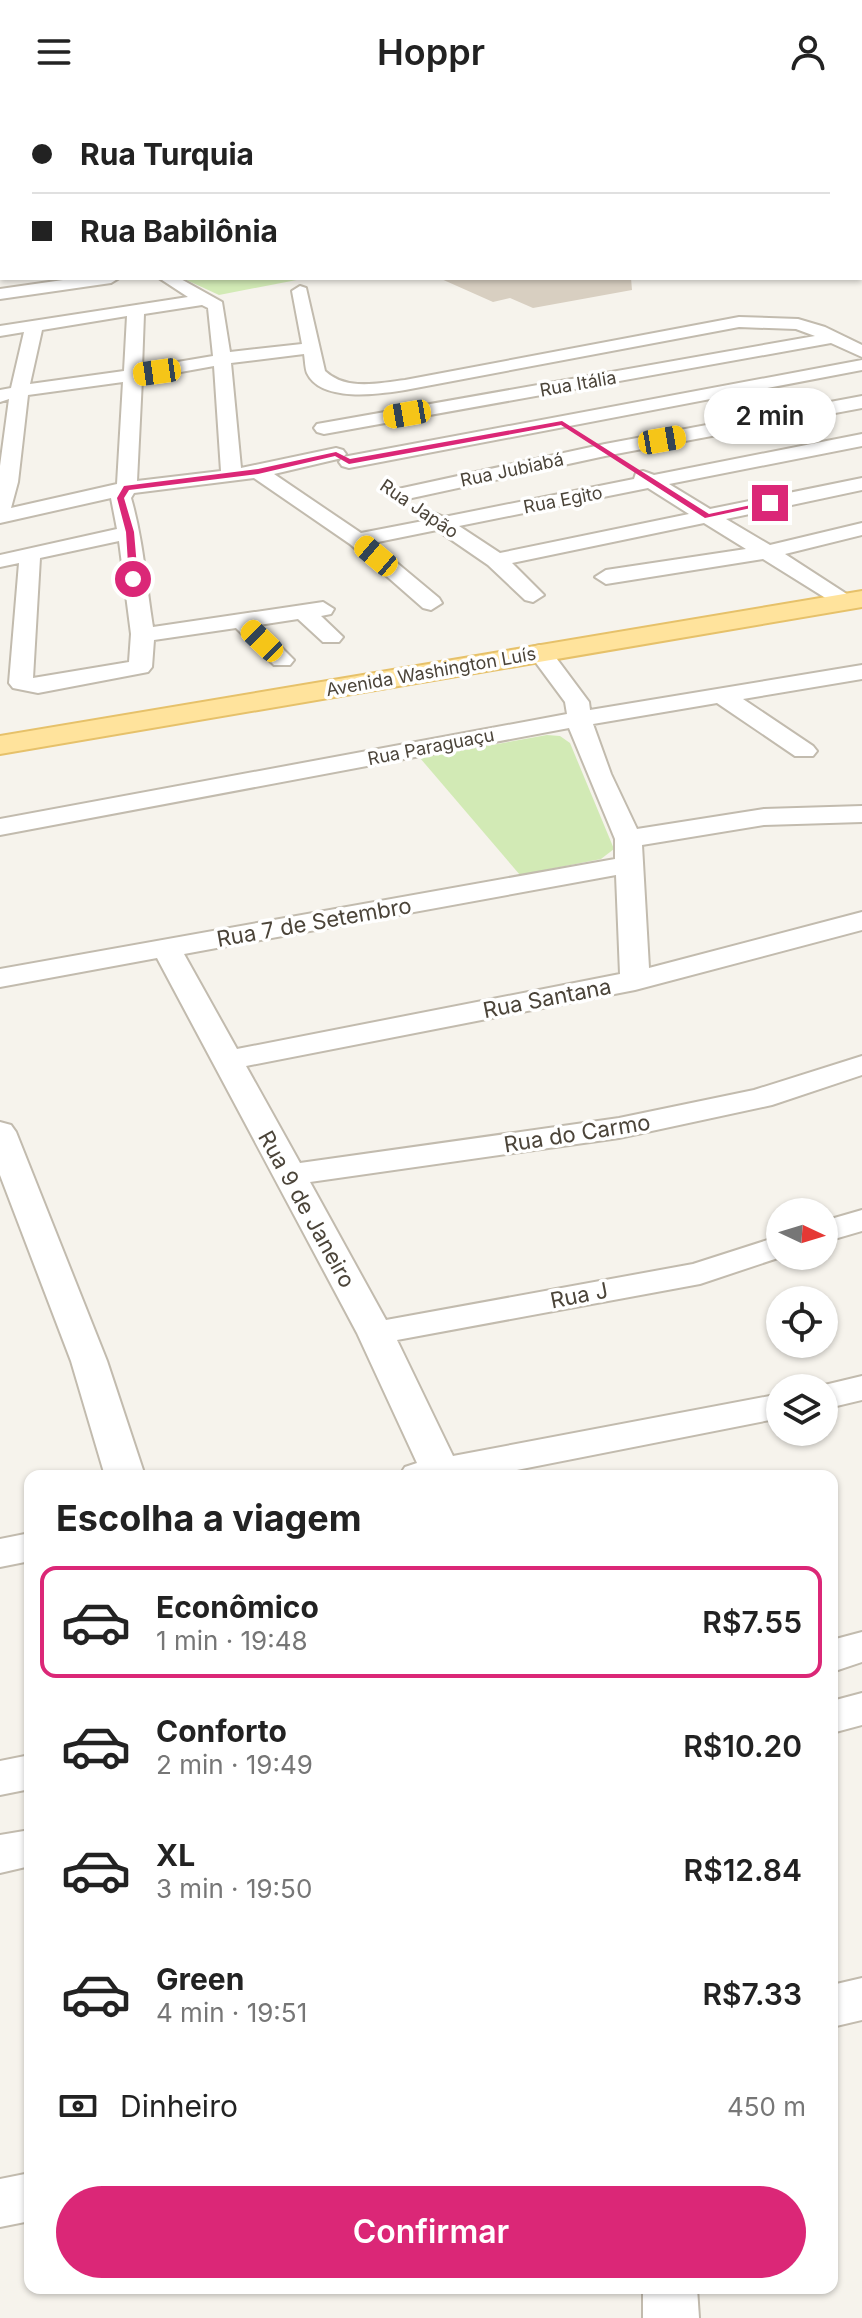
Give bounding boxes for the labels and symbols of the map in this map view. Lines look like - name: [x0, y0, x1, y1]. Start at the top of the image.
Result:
- car: [132, 357, 182, 387]
- street label: Rua Itália: [538, 366, 618, 401]
- callout: 2 min: [704, 387, 836, 443]
- car: [381, 398, 433, 430]
- car: [636, 424, 688, 456]
- street label: Rua Jubiabá: [458, 448, 565, 491]
- street label: Rua Japão: [376, 475, 462, 542]
- street label: Rua Egito: [522, 482, 604, 517]
- route end: [752, 485, 788, 521]
- car: [350, 531, 402, 581]
- route start: [115, 561, 151, 597]
- car: [236, 616, 288, 666]
- street label: Avenida Washington Luís: [324, 643, 537, 700]
- street label: Rua Paraguaçu: [366, 724, 496, 769]
- street label: Rua 7 de Setembro: [215, 892, 413, 952]
- street label: Rua Santana: [481, 973, 613, 1023]
- street label: Rua do Carmo: [502, 1109, 652, 1157]
- street label: Rua 9 de Janeiro: [253, 1126, 361, 1292]
- north arrow: [766, 1198, 838, 1270]
- street label: Rua J: [548, 1277, 610, 1313]

